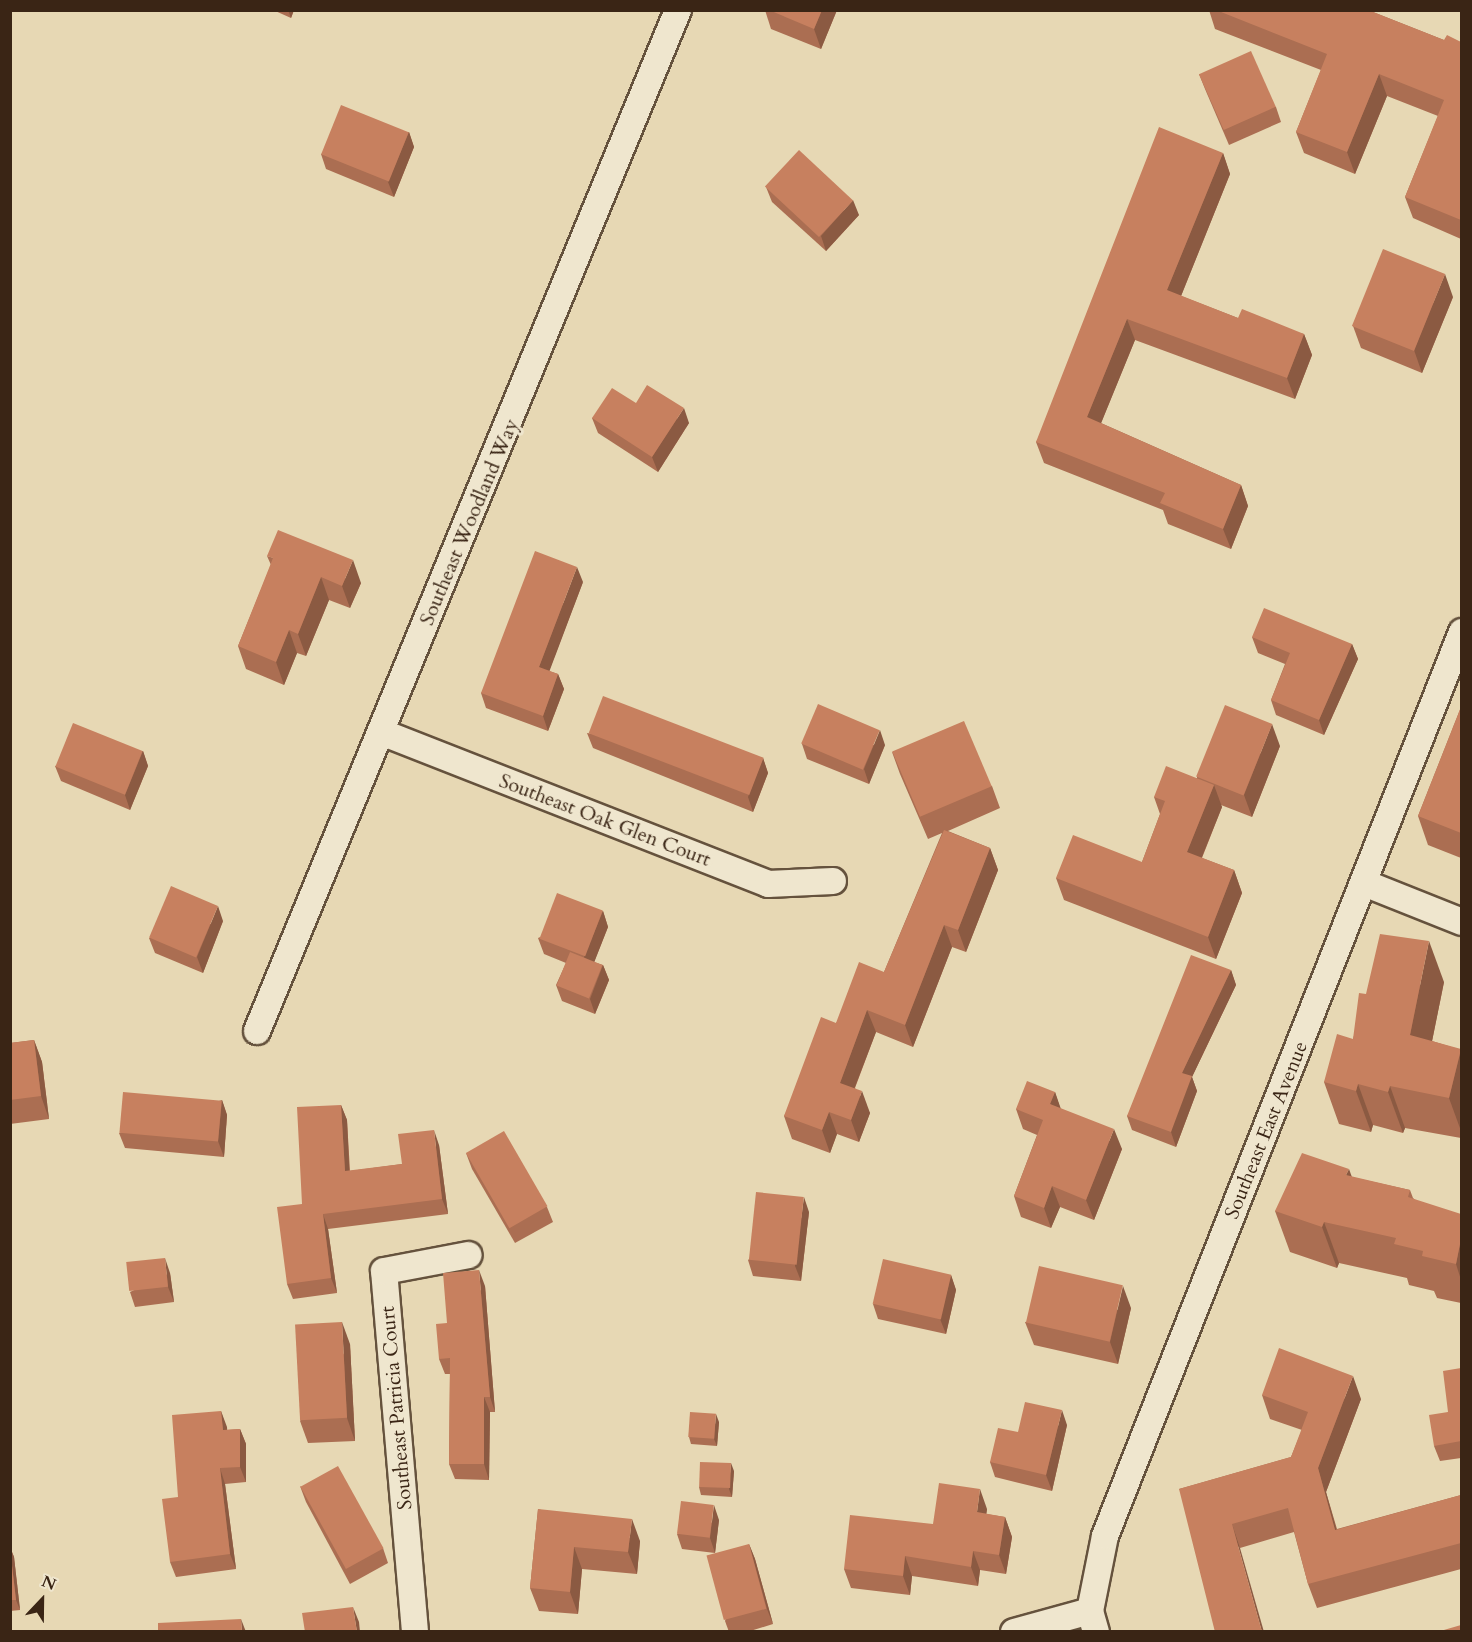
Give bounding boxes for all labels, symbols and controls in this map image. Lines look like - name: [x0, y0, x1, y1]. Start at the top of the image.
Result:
- street label: Southeast Woodland Way: [415, 415, 523, 629]
- street label: Southeast Oak Glen Court: [496, 769, 714, 871]
- street label: Southeast East Avenue: [1219, 1038, 1313, 1222]
- street label: Southeast Patricia Court: [375, 1305, 417, 1511]
- north arrow: [12, 1570, 72, 1630]
- text: N: [38, 1571, 59, 1596]

